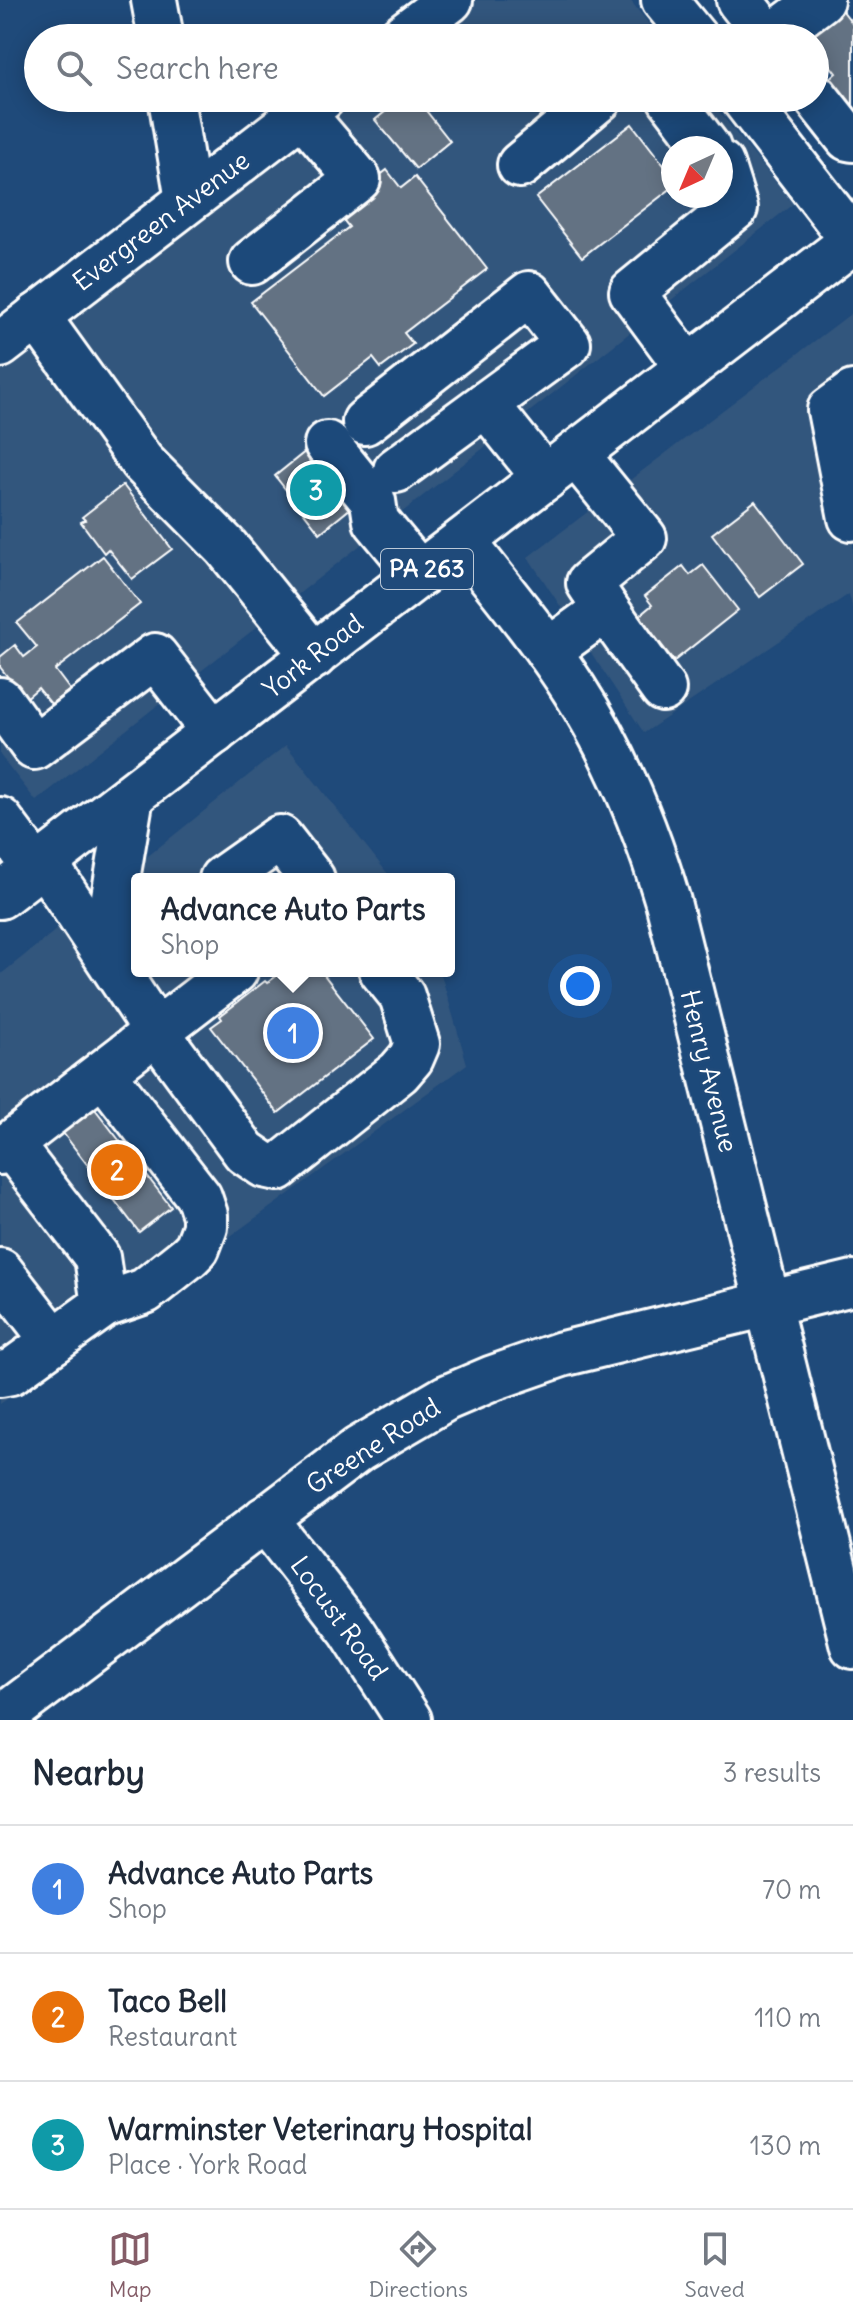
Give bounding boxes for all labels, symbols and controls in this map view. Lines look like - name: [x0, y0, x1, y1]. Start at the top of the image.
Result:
- search box: [24, 24, 829, 112]
- icon: search: [52, 46, 96, 90]
- text: Search here: [116, 49, 279, 87]
- north arrow: [661, 136, 733, 208]
- street label: Evergreen Avenue: [66, 143, 256, 298]
- pin: 3: [290, 460, 342, 520]
- road number: PA 263: [381, 549, 473, 589]
- street label: York Road: [256, 606, 369, 705]
- popup: [131, 873, 455, 977]
- text: Advance Auto Parts: [160, 890, 426, 928]
- text: Shop: [160, 928, 219, 961]
- your location: [560, 966, 600, 1006]
- street label: Henry Avenue: [673, 986, 746, 1156]
- pin: 1: [267, 1003, 319, 1063]
- pin: 2: [91, 1140, 143, 1200]
- street label: Greene Road: [300, 1390, 446, 1501]
- street label: Locust Road: [284, 1550, 395, 1686]
- text: Nearby: [32, 1751, 145, 1794]
- text: 3 results: [723, 1756, 821, 1789]
- text: Advance Auto Parts: [108, 1854, 373, 1892]
- text: 1: [53, 1873, 63, 1906]
- text: 70 m: [762, 1873, 821, 1906]
- text: Shop: [108, 1892, 167, 1925]
- text: Taco Bell: [108, 1982, 227, 2020]
- text: 2: [51, 2001, 65, 2034]
- text: 110 m: [754, 2001, 821, 2034]
- text: Restaurant: [108, 2020, 237, 2053]
- text: Warminster Veterinary Hospital: [108, 2110, 532, 2148]
- text: 3: [51, 2129, 65, 2162]
- text: 130 m: [750, 2129, 821, 2162]
- text: Place · York Road: [108, 2148, 307, 2181]
- tab: Map: [108, 2227, 152, 2303]
- tab: Directions: [369, 2227, 468, 2303]
- tab: Saved: [684, 2227, 745, 2303]

